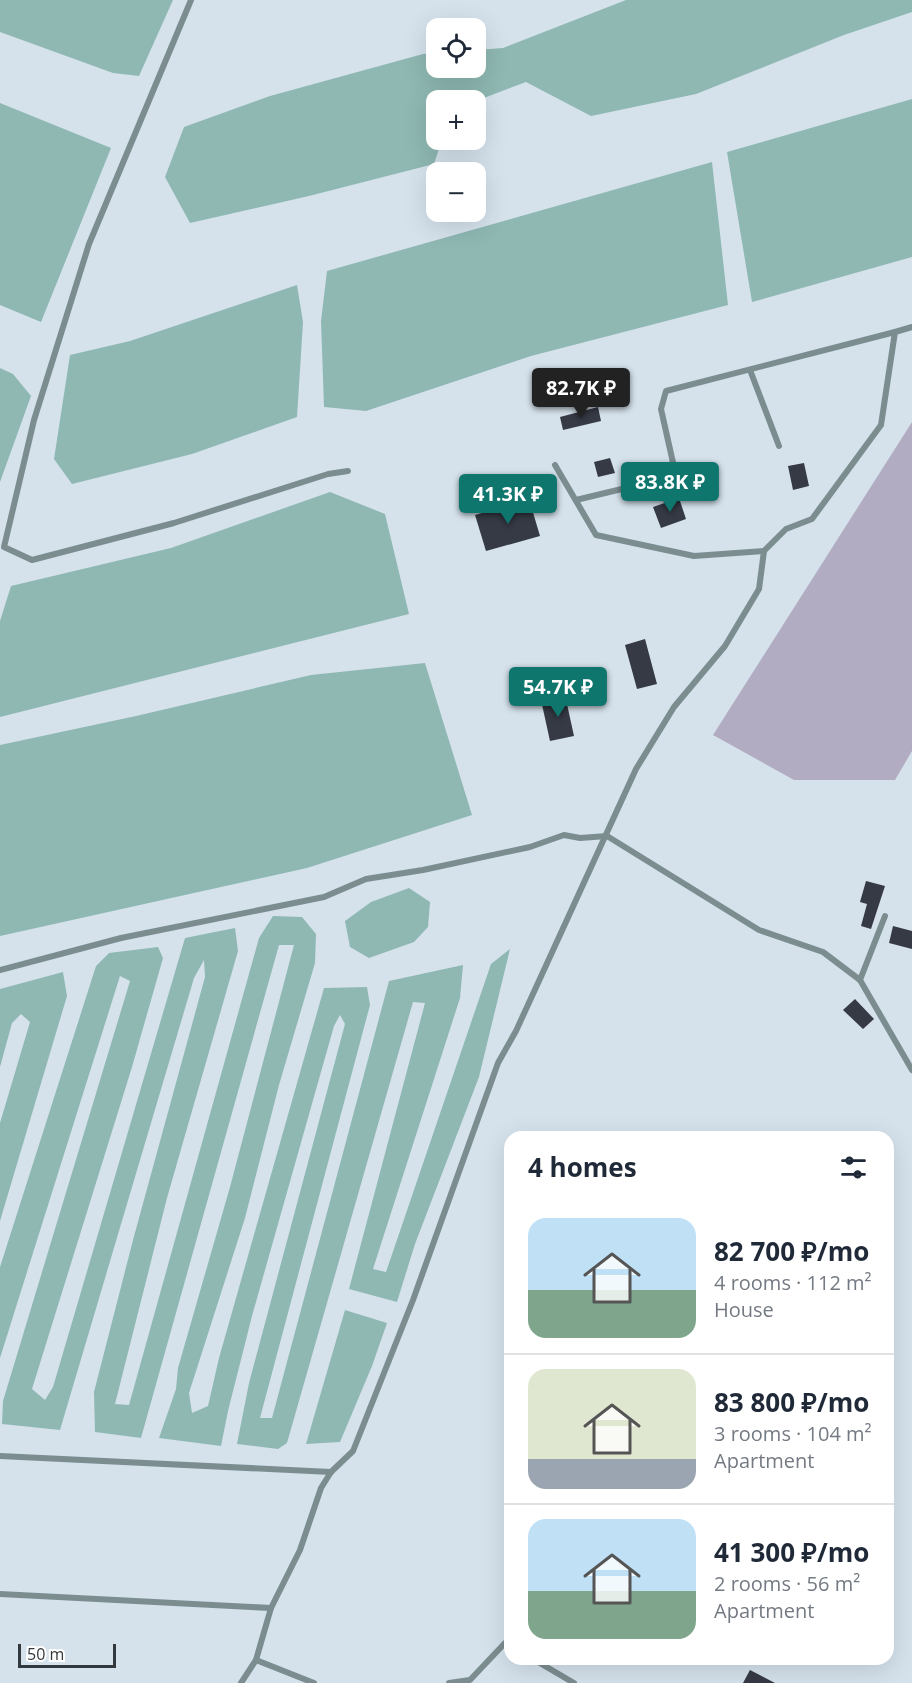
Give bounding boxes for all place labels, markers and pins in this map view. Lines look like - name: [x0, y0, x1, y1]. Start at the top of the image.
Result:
- pin: 82.7K ₽: [526, 368, 636, 419]
- pin: 83.8K ₽: [615, 462, 725, 513]
- pin: 41.3K ₽: [453, 474, 563, 525]
- pin: 54.7K ₽: [503, 667, 613, 718]

